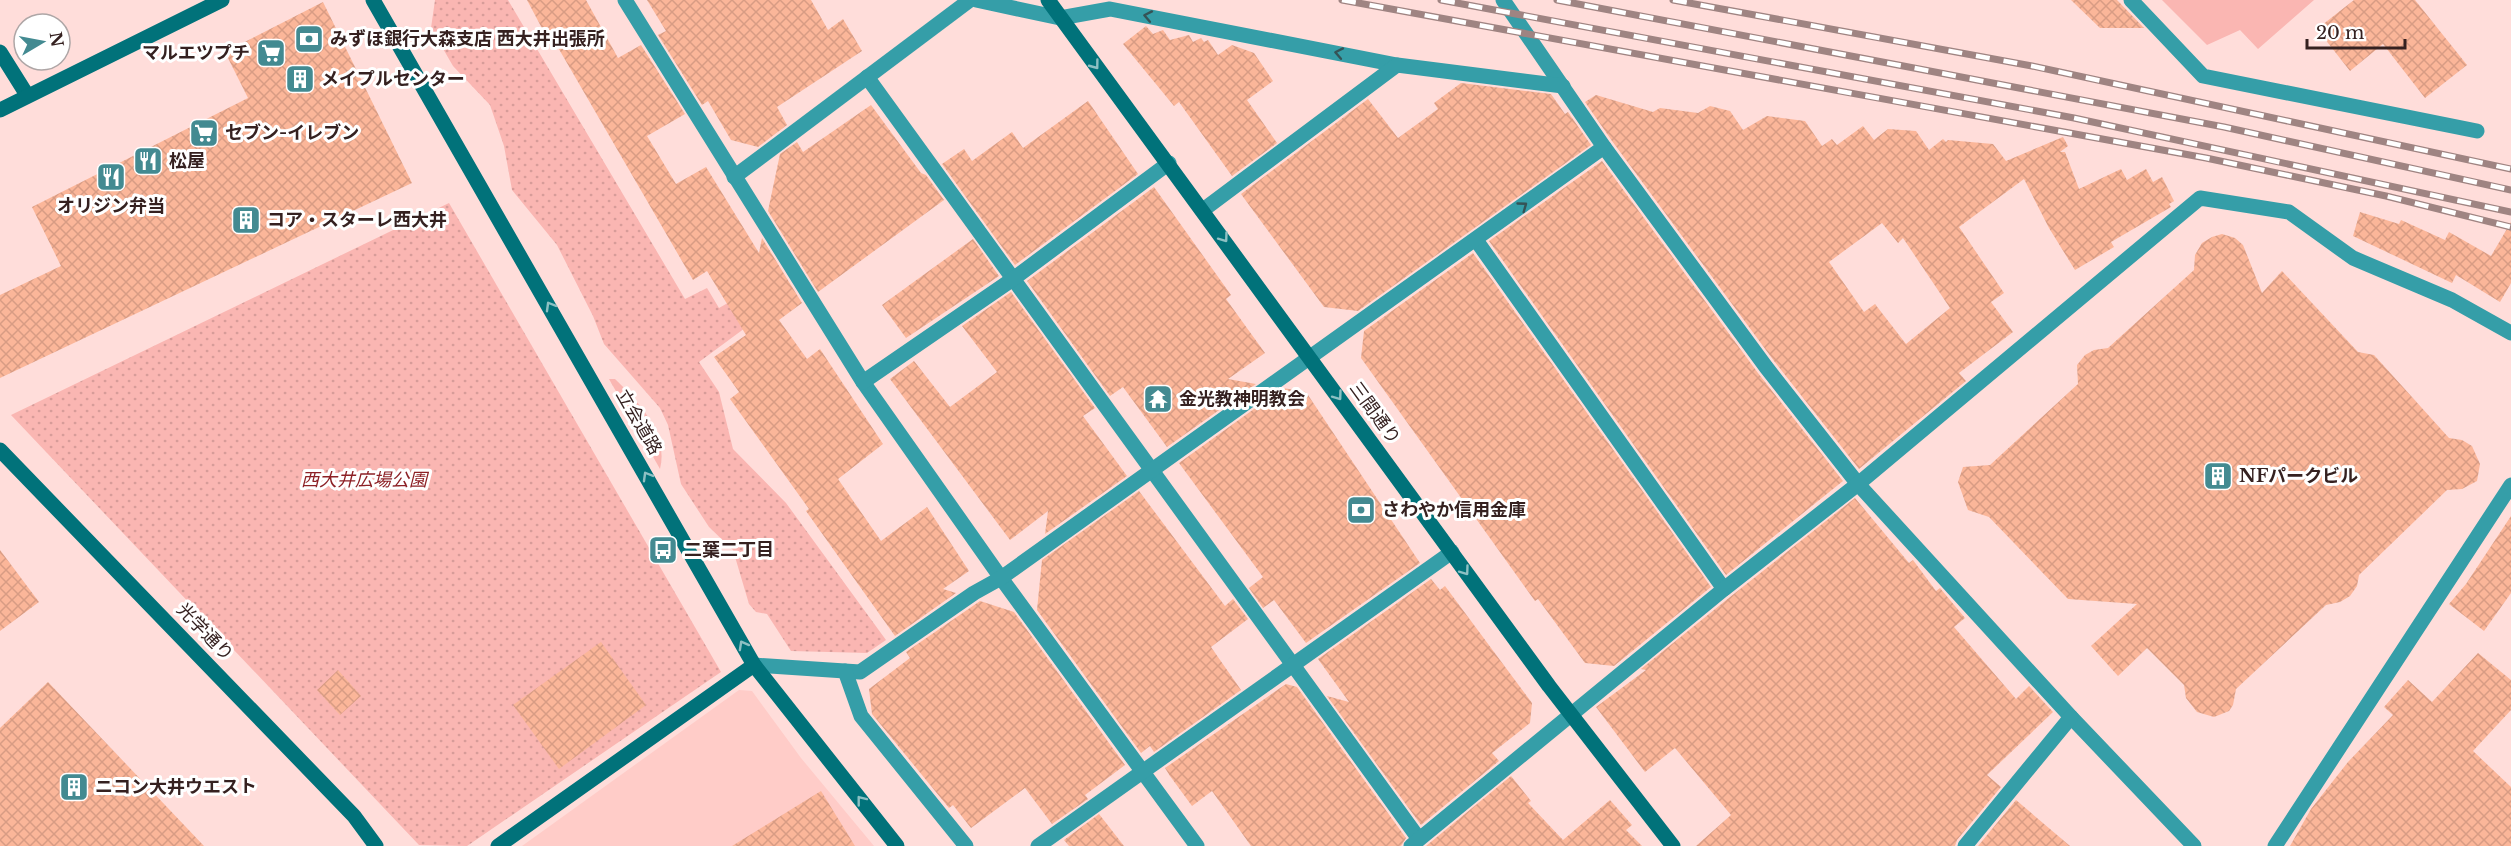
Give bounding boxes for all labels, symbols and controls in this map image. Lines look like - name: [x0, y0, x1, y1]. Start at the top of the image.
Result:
- one-way arrow: [1143, 10, 1153, 23]
- north arrow: [12, 12, 72, 72]
- scale bar: [2307, 12, 2404, 50]
- text: 20 m: [2316, 22, 2364, 44]
- bank icon: みずほ銀行大森支店 西大井出張所: [293, 23, 325, 55]
- place label: みずほ銀行大森支店 西大井出張所: [330, 28, 605, 50]
- text: N: [46, 30, 68, 49]
- supermarket icon: マルエツプチ: [255, 37, 287, 69]
- place label: マルエツプチ: [142, 42, 250, 64]
- one-way arrow: [1335, 47, 1345, 60]
- one-way arrow: [1088, 58, 1099, 69]
- building icon: メイプルセンター: [284, 63, 316, 95]
- place label: メイプルセンター: [321, 68, 465, 90]
- supermarket icon: セブン-イレブン: [188, 117, 220, 149]
- place label: セブン-イレブン: [225, 122, 359, 144]
- restaurant icon: 松屋: [132, 145, 164, 177]
- place label: 松屋: [169, 150, 205, 172]
- restaurant icon: オリジン弁当: [95, 161, 127, 193]
- place label: オリジン弁当: [57, 195, 165, 217]
- one-way arrow: [1517, 202, 1528, 213]
- building icon: コア・スターレ西大井: [230, 204, 262, 236]
- place label: コア・スターレ西大井: [267, 209, 447, 231]
- one-way arrow: [1217, 232, 1228, 243]
- one-way arrow: [546, 302, 557, 312]
- street label: 三間通り: [1345, 377, 1405, 449]
- temple icon: 金光教神明教会: [1142, 383, 1174, 415]
- street label: 立会道路: [611, 385, 667, 459]
- place label: 金光教神明教会: [1179, 388, 1305, 410]
- one-way arrow: [1331, 390, 1342, 401]
- building icon: NFパークビル: [2202, 460, 2234, 492]
- place label: NFパークビル: [2239, 465, 2358, 487]
- park label: 西大井広場公園: [301, 469, 430, 491]
- one-way arrow: [642, 471, 654, 482]
- bank icon: さわやか信用金庫: [1345, 494, 1377, 526]
- place label: さわやか信用金庫: [1382, 499, 1526, 521]
- bus stop icon: 二葉二丁目: [647, 534, 679, 566]
- place label: 二葉二丁目: [684, 539, 774, 561]
- one-way arrow: [1458, 564, 1469, 575]
- street label: 光学通り: [172, 598, 238, 666]
- one-way arrow: [739, 641, 750, 651]
- building icon: ニコン大井ウエスト: [58, 771, 90, 803]
- place label: ニコン大井ウエスト: [95, 776, 257, 798]
- one-way arrow: [857, 796, 868, 807]

